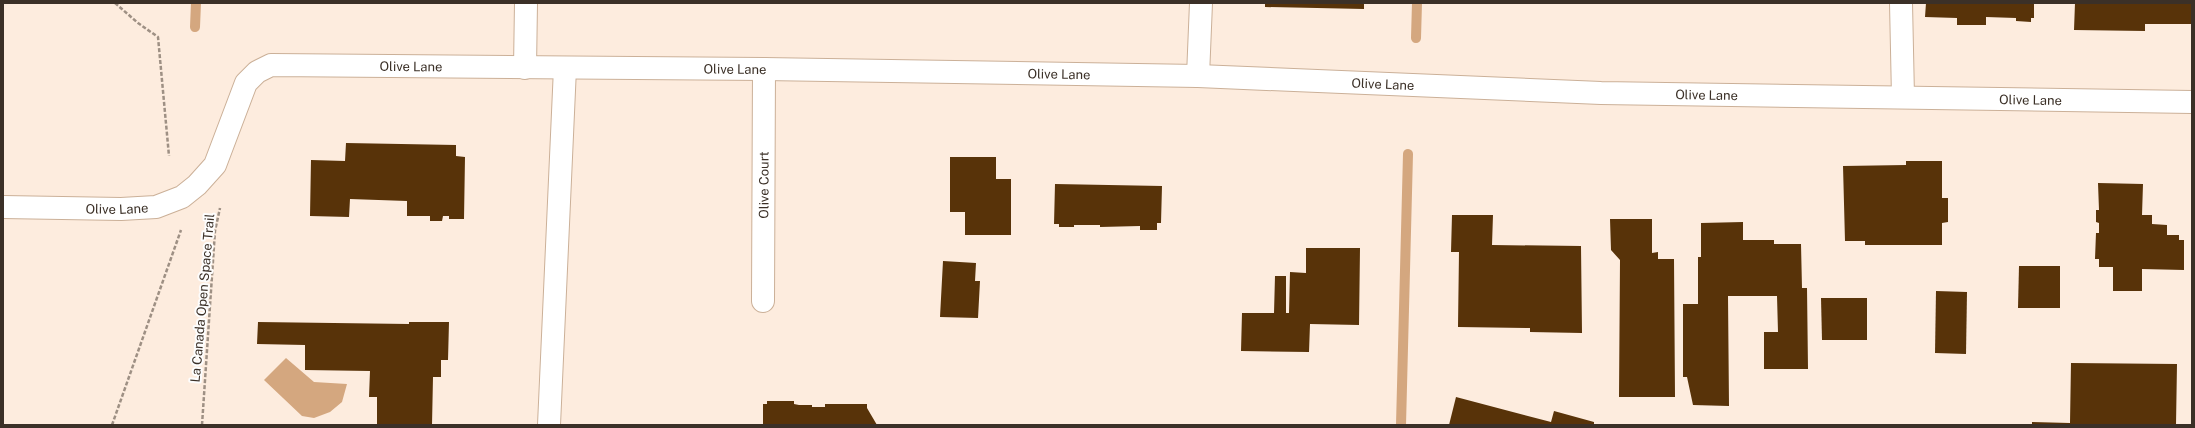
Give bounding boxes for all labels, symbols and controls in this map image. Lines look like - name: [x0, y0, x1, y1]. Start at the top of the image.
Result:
- street label: Olive Lane: [380, 59, 443, 74]
- street label: Olive Lane: [704, 62, 767, 77]
- street label: Olive Lane: [1027, 66, 1091, 82]
- street label: Olive Lane: [1351, 75, 1415, 93]
- street label: Olive Lane: [1675, 87, 1738, 103]
- street label: Olive Lane: [1999, 92, 2062, 108]
- street label: Olive Court: [756, 151, 772, 219]
- street label: Olive Lane: [85, 200, 149, 217]
- street label: La Canada Open Space Trail: [188, 213, 217, 383]

